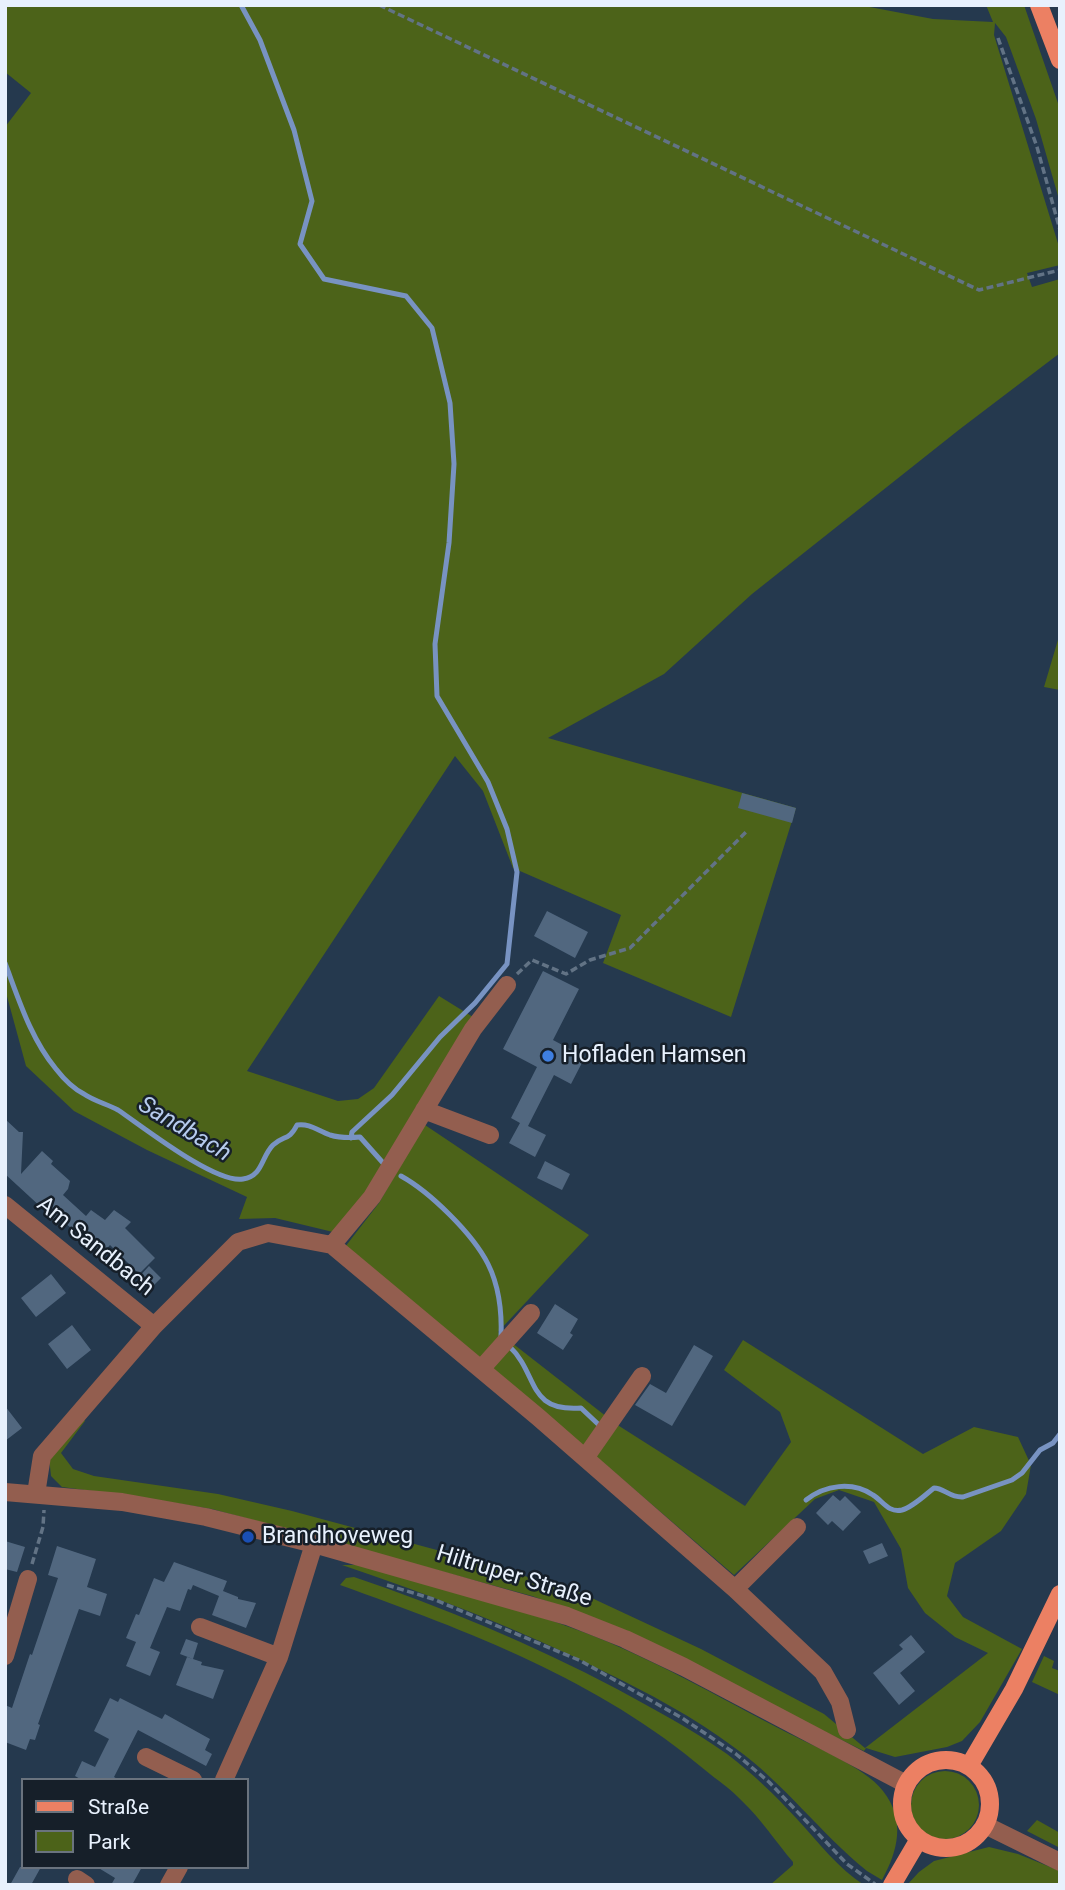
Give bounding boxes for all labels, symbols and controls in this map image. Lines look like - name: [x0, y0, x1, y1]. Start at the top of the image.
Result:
- place label: Hofladen Hamsen: [562, 1042, 747, 1070]
- marker: Hofladen Hamsen: [540, 1048, 556, 1064]
- water label: Sandbach: [132, 1091, 236, 1169]
- street label: Am Sandbach: [31, 1191, 159, 1303]
- place label: Brandhoveweg: [262, 1523, 413, 1551]
- marker: Brandhoveweg: [240, 1529, 256, 1545]
- street label: Hiltruper Straße: [433, 1540, 595, 1614]
- legend: [21, 1778, 248, 1869]
- text: Straße: [88, 1795, 149, 1819]
- text: Park: [88, 1830, 130, 1854]

